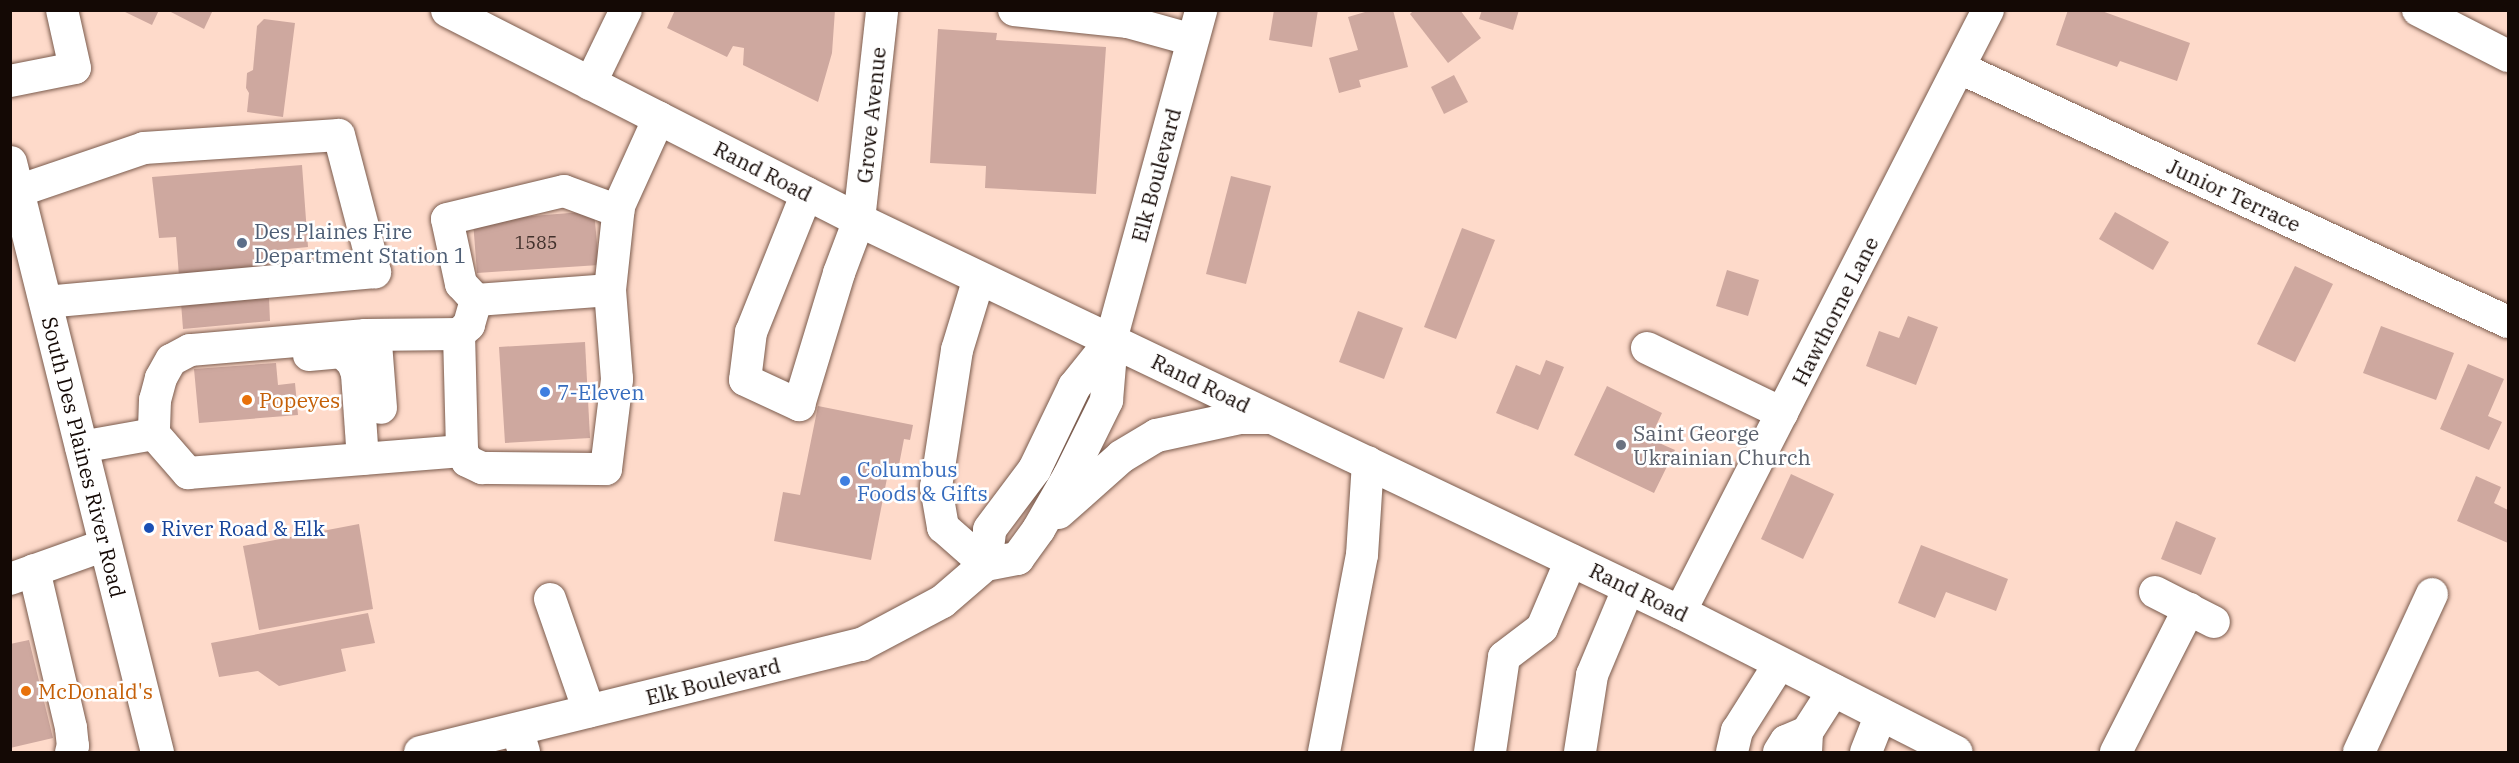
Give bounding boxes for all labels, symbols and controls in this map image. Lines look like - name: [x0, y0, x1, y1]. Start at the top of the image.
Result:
- street label: Grove Avenue: [851, 46, 891, 184]
- street label: Elk Boulevard: [1126, 105, 1186, 245]
- street label: Rand Road: [710, 136, 816, 206]
- street label: Junior Terrace: [2163, 153, 2305, 237]
- place label: Des Plaines Fire Department Station 1: [254, 218, 466, 268]
- house number: 1585: [514, 232, 558, 254]
- street label: Hawthorne Lane: [1787, 232, 1883, 390]
- marker: Des Plaines Fire Department Station 1: [235, 236, 249, 250]
- street label: South Des Plaines River Road: [37, 314, 131, 600]
- street label: Rand Road: [1148, 348, 1254, 418]
- place label: 7-Eleven: [557, 379, 645, 405]
- marker: 7-Eleven: [538, 385, 552, 399]
- place label: Popeyes: [259, 387, 340, 413]
- marker: Popeyes: [240, 393, 254, 407]
- place label: Saint George Ukrainian Church: [1633, 420, 1811, 470]
- marker: Saint George Ukrainian Church: [1614, 438, 1628, 452]
- place label: Columbus Foods & Gifts: [857, 456, 988, 506]
- marker: Columbus Foods & Gifts: [838, 474, 852, 488]
- place label: River Road & Elk: [161, 515, 325, 541]
- marker: River Road & Elk: [142, 521, 156, 535]
- street label: Rand Road: [1586, 557, 1692, 627]
- street label: Elk Boulevard: [643, 652, 783, 710]
- place label: McDonald's: [38, 678, 153, 704]
- marker: McDonald's: [19, 684, 33, 698]

